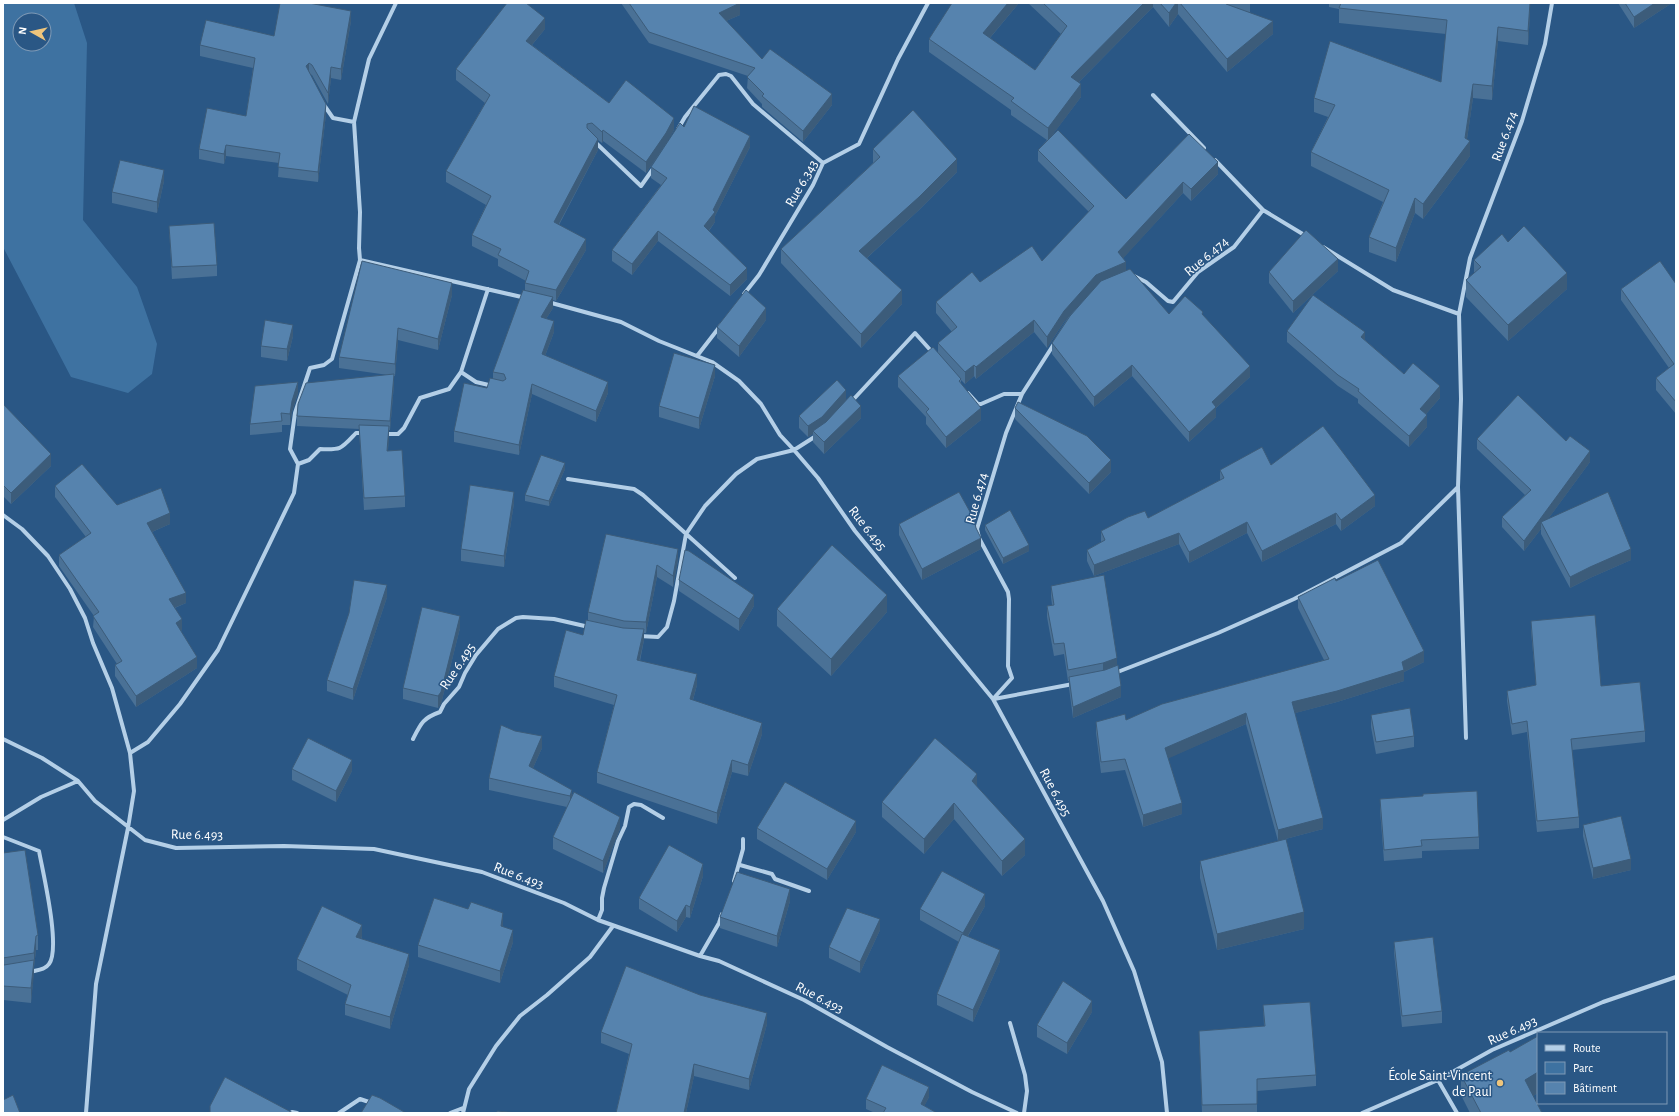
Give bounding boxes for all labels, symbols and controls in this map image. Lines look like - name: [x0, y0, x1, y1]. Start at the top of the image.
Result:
- north arrow: [12, 12, 52, 52]
- text: N: [17, 26, 29, 35]
- street label: Rue 6.474: [1489, 109, 1521, 163]
- street label: Rue 6.343: [783, 158, 821, 209]
- street label: Rue 6.474: [1182, 234, 1231, 279]
- street label: Rue 6.474: [963, 471, 991, 525]
- street label: Rue 6.495: [846, 504, 889, 554]
- street label: Rue 6.495: [437, 641, 478, 692]
- street label: Rue 6.495: [1037, 766, 1074, 819]
- street label: Rue 6.493: [171, 828, 223, 842]
- street label: Rue 6.493: [492, 860, 546, 892]
- street label: Rue 6.493: [793, 979, 846, 1016]
- street label: Rue 6.493: [1486, 1014, 1539, 1048]
- legend: [1537, 1032, 1667, 1104]
- text: Route: [1573, 1042, 1600, 1054]
- text: Parc: [1573, 1062, 1593, 1074]
- place label: École Saint-Vincent de Paul: [1388, 1066, 1493, 1099]
- marker: École Saint-Vincent de Paul: [1495, 1078, 1505, 1088]
- text: Bâtiment: [1573, 1082, 1617, 1094]

